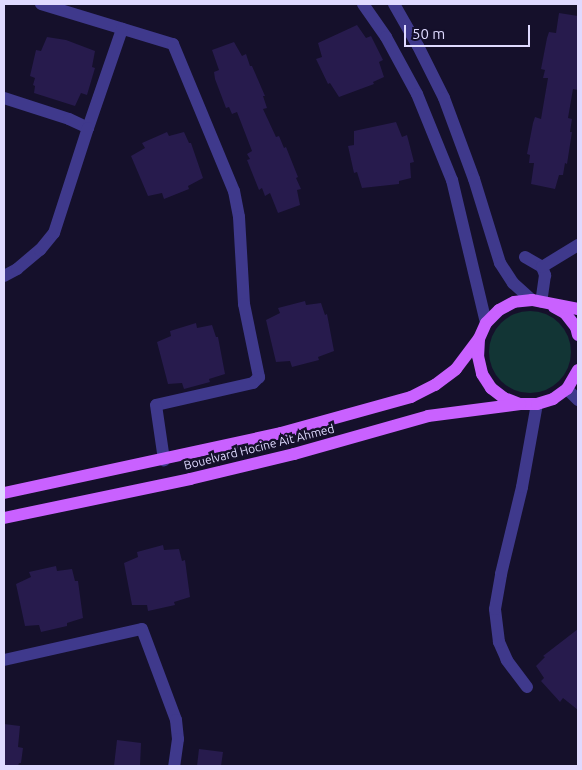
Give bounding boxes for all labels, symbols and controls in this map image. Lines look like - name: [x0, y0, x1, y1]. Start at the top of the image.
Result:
- scale bar: [407, 15, 533, 47]
- text: 50 m: [412, 25, 445, 42]
- street label: Bouelvard Hocine Ait Ahmed: [182, 421, 336, 473]

